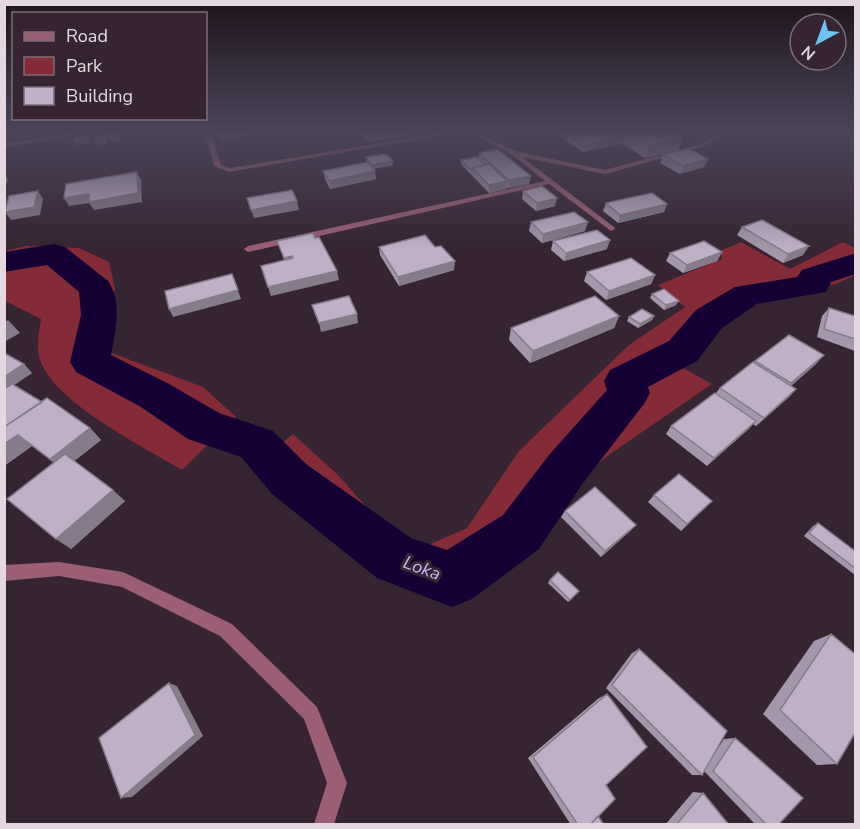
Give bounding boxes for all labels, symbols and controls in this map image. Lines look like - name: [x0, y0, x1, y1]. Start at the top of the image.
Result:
- legend: [12, 12, 207, 120]
- north arrow: [788, 12, 848, 72]
- text: Road: [66, 24, 108, 48]
- text: N: [797, 40, 821, 65]
- text: Park: [66, 54, 103, 78]
- text: Building: [66, 84, 133, 108]
- water label: Loka: [400, 550, 444, 586]

